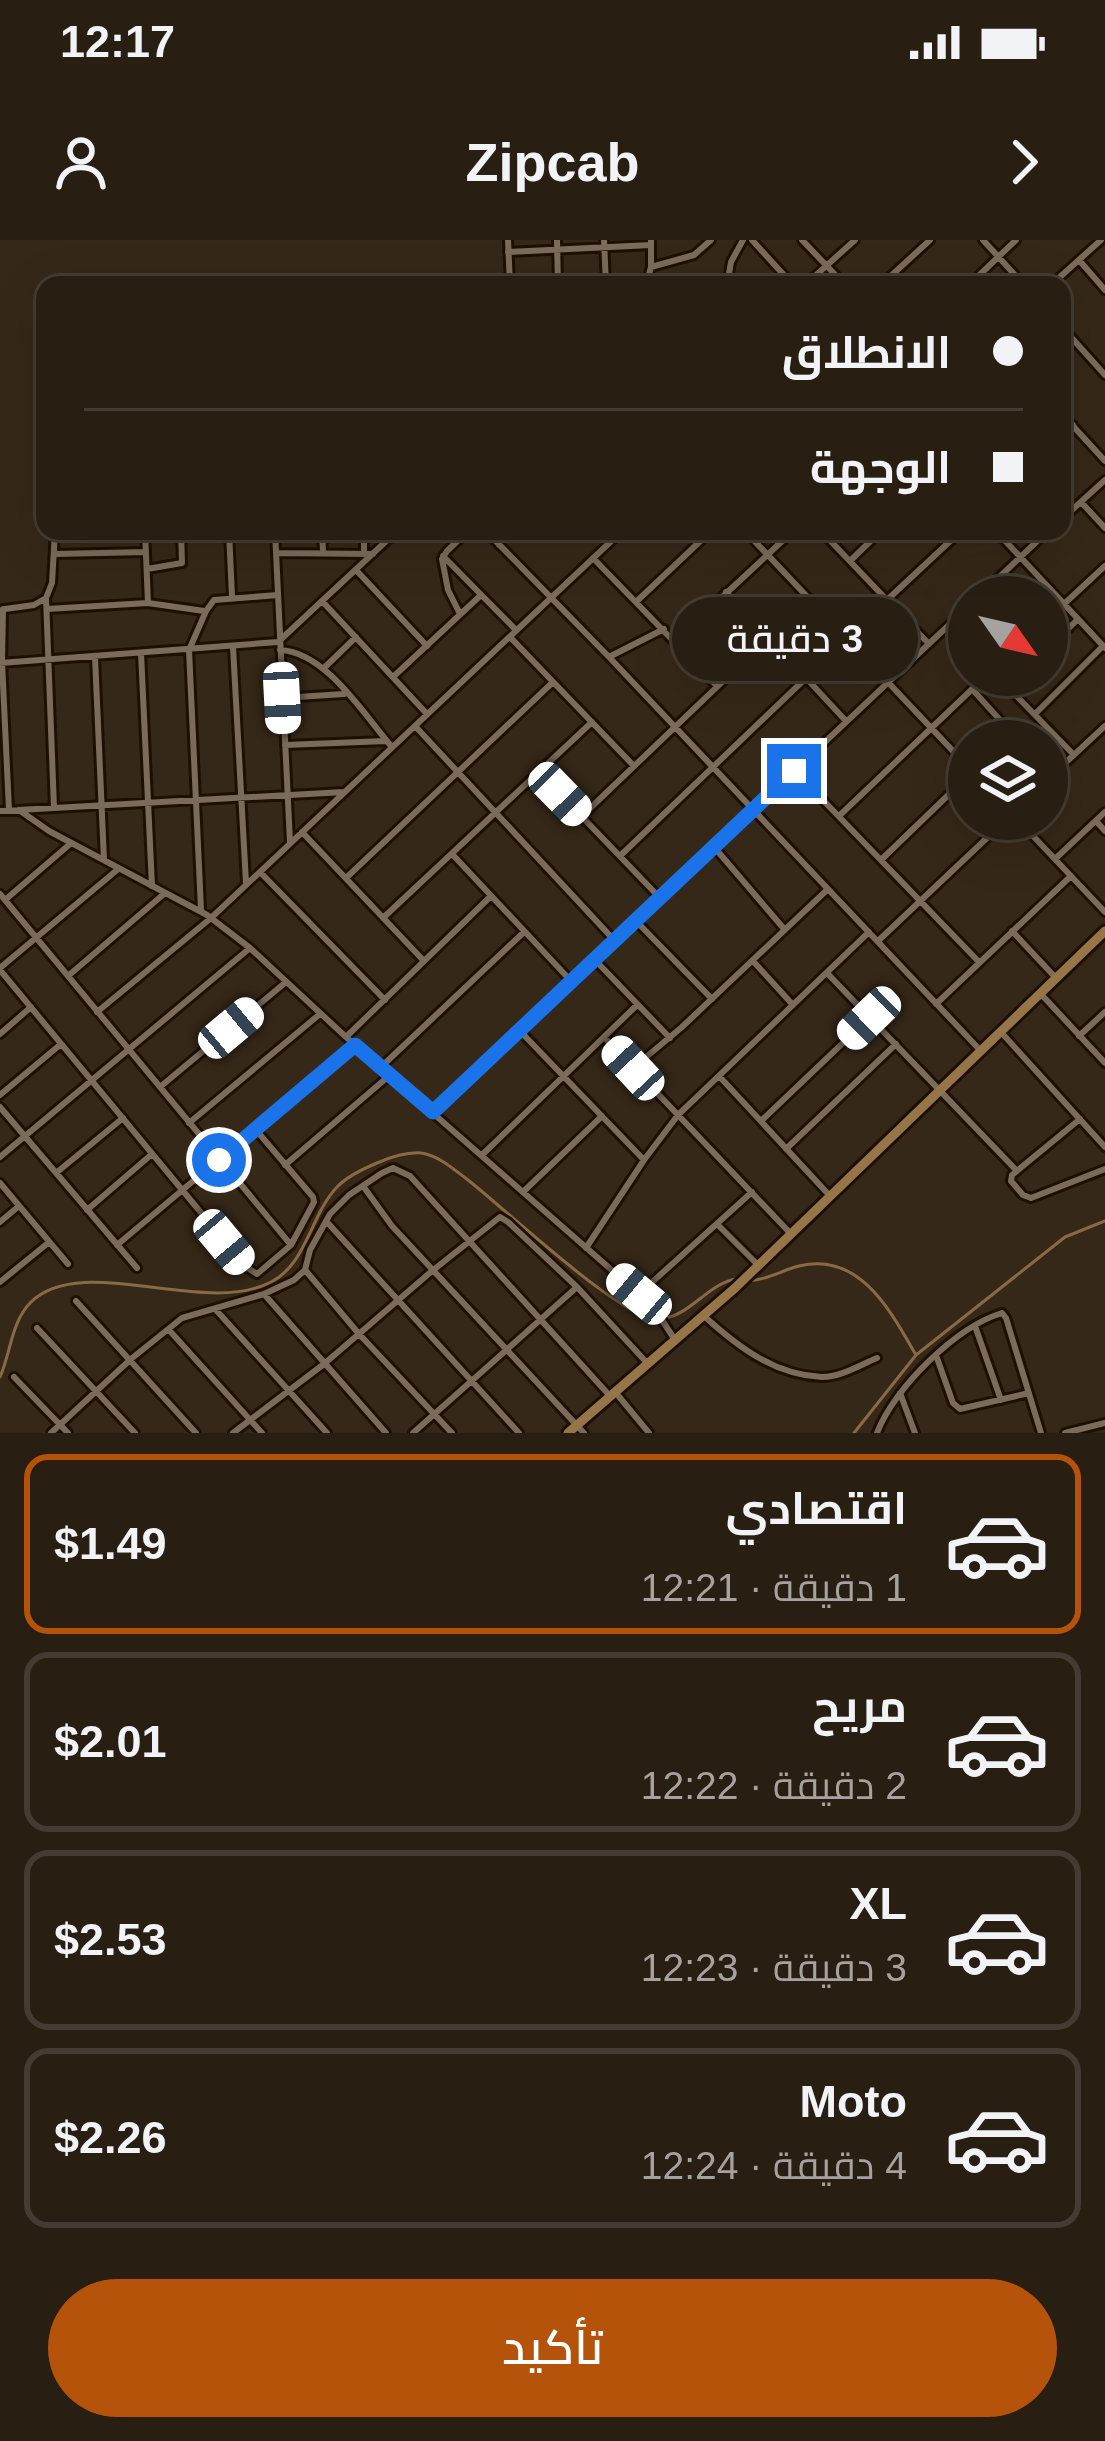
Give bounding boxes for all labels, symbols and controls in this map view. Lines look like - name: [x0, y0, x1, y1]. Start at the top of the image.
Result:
- text: 12:17: [60, 16, 175, 67]
- icon: person: [48, 129, 114, 195]
- icon: forward: [991, 129, 1057, 195]
- text: Zipcab: [465, 132, 640, 192]
- text: الانطلاق: [782, 327, 951, 378]
- text: الوجهة: [810, 442, 951, 493]
- north arrow: [948, 576, 1068, 696]
- map controls: [948, 576, 1068, 840]
- callout: 3 دقيقة: [671, 597, 917, 681]
- text: 3 دقيقة: [727, 617, 863, 660]
- car: [262, 661, 302, 735]
- button: layers: [948, 720, 1068, 840]
- route end: [767, 744, 821, 798]
- car: [522, 756, 598, 832]
- car: [831, 980, 907, 1056]
- car: [192, 991, 270, 1065]
- car: [595, 1029, 671, 1107]
- route start: [192, 1133, 246, 1187]
- car: [187, 1203, 261, 1281]
- car: [600, 1257, 678, 1331]
- text: اقتصادي: [726, 1483, 907, 1534]
- icon: car: [943, 1490, 1051, 1598]
- text: $1.49: [54, 1518, 167, 1569]
- text: 1 دقيقة · 12:21: [641, 1566, 907, 1609]
- text: مريح: [812, 1681, 907, 1732]
- icon: car: [943, 1688, 1051, 1796]
- text: $2.01: [54, 1716, 167, 1767]
- text: 2 دقيقة · 12:22: [641, 1764, 907, 1807]
- text: XL: [849, 1878, 907, 1929]
- icon: car: [943, 1886, 1051, 1994]
- text: $2.53: [54, 1914, 167, 1965]
- text: 3 دقيقة · 12:23: [641, 1946, 907, 1989]
- text: Moto: [800, 2076, 907, 2127]
- icon: car: [943, 2084, 1051, 2192]
- text: $2.26: [54, 2112, 167, 2163]
- text: 4 دقيقة · 12:24: [641, 2144, 907, 2187]
- button: تأكيد: [48, 2279, 1057, 2417]

